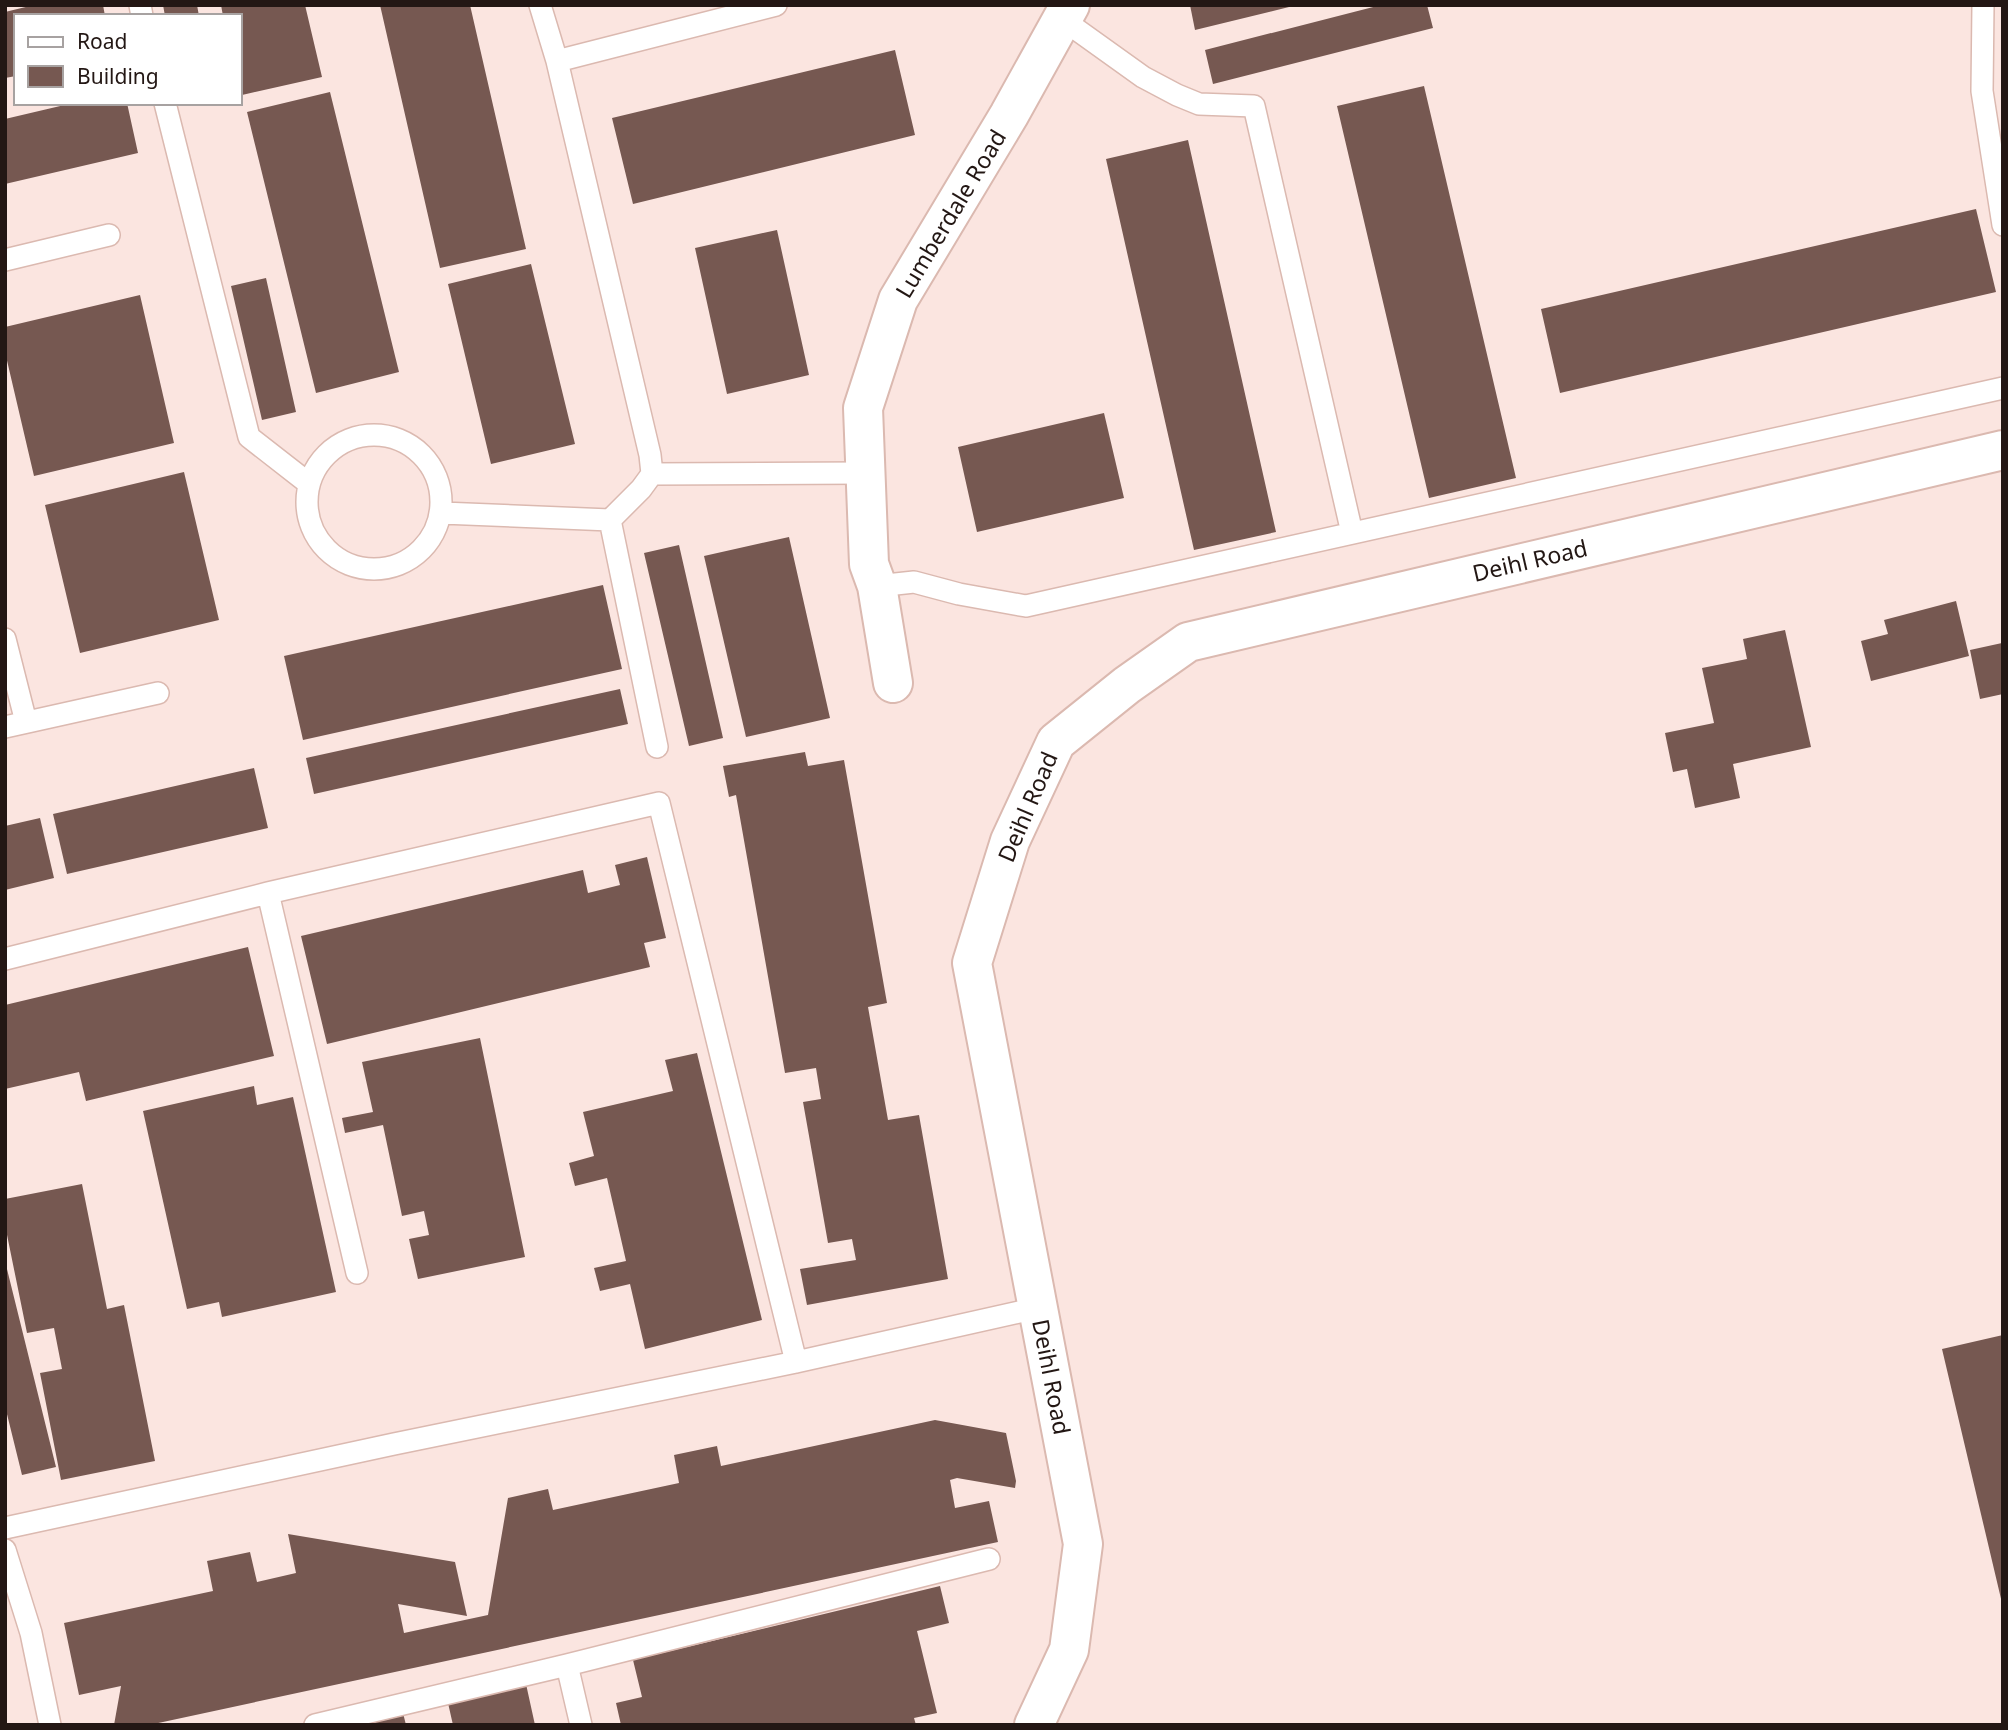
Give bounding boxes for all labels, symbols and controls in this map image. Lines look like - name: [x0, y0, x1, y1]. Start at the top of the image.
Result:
- legend: [14, 14, 242, 105]
- text: Road: [77, 27, 127, 55]
- text: Building: [77, 62, 159, 90]
- street label: Lumberdale Road: [887, 123, 1013, 304]
- street label: Deihl Road: [1469, 531, 1590, 589]
- street label: Deihl Road: [989, 746, 1065, 867]
- street label: Deihl Road: [1025, 1316, 1079, 1437]

